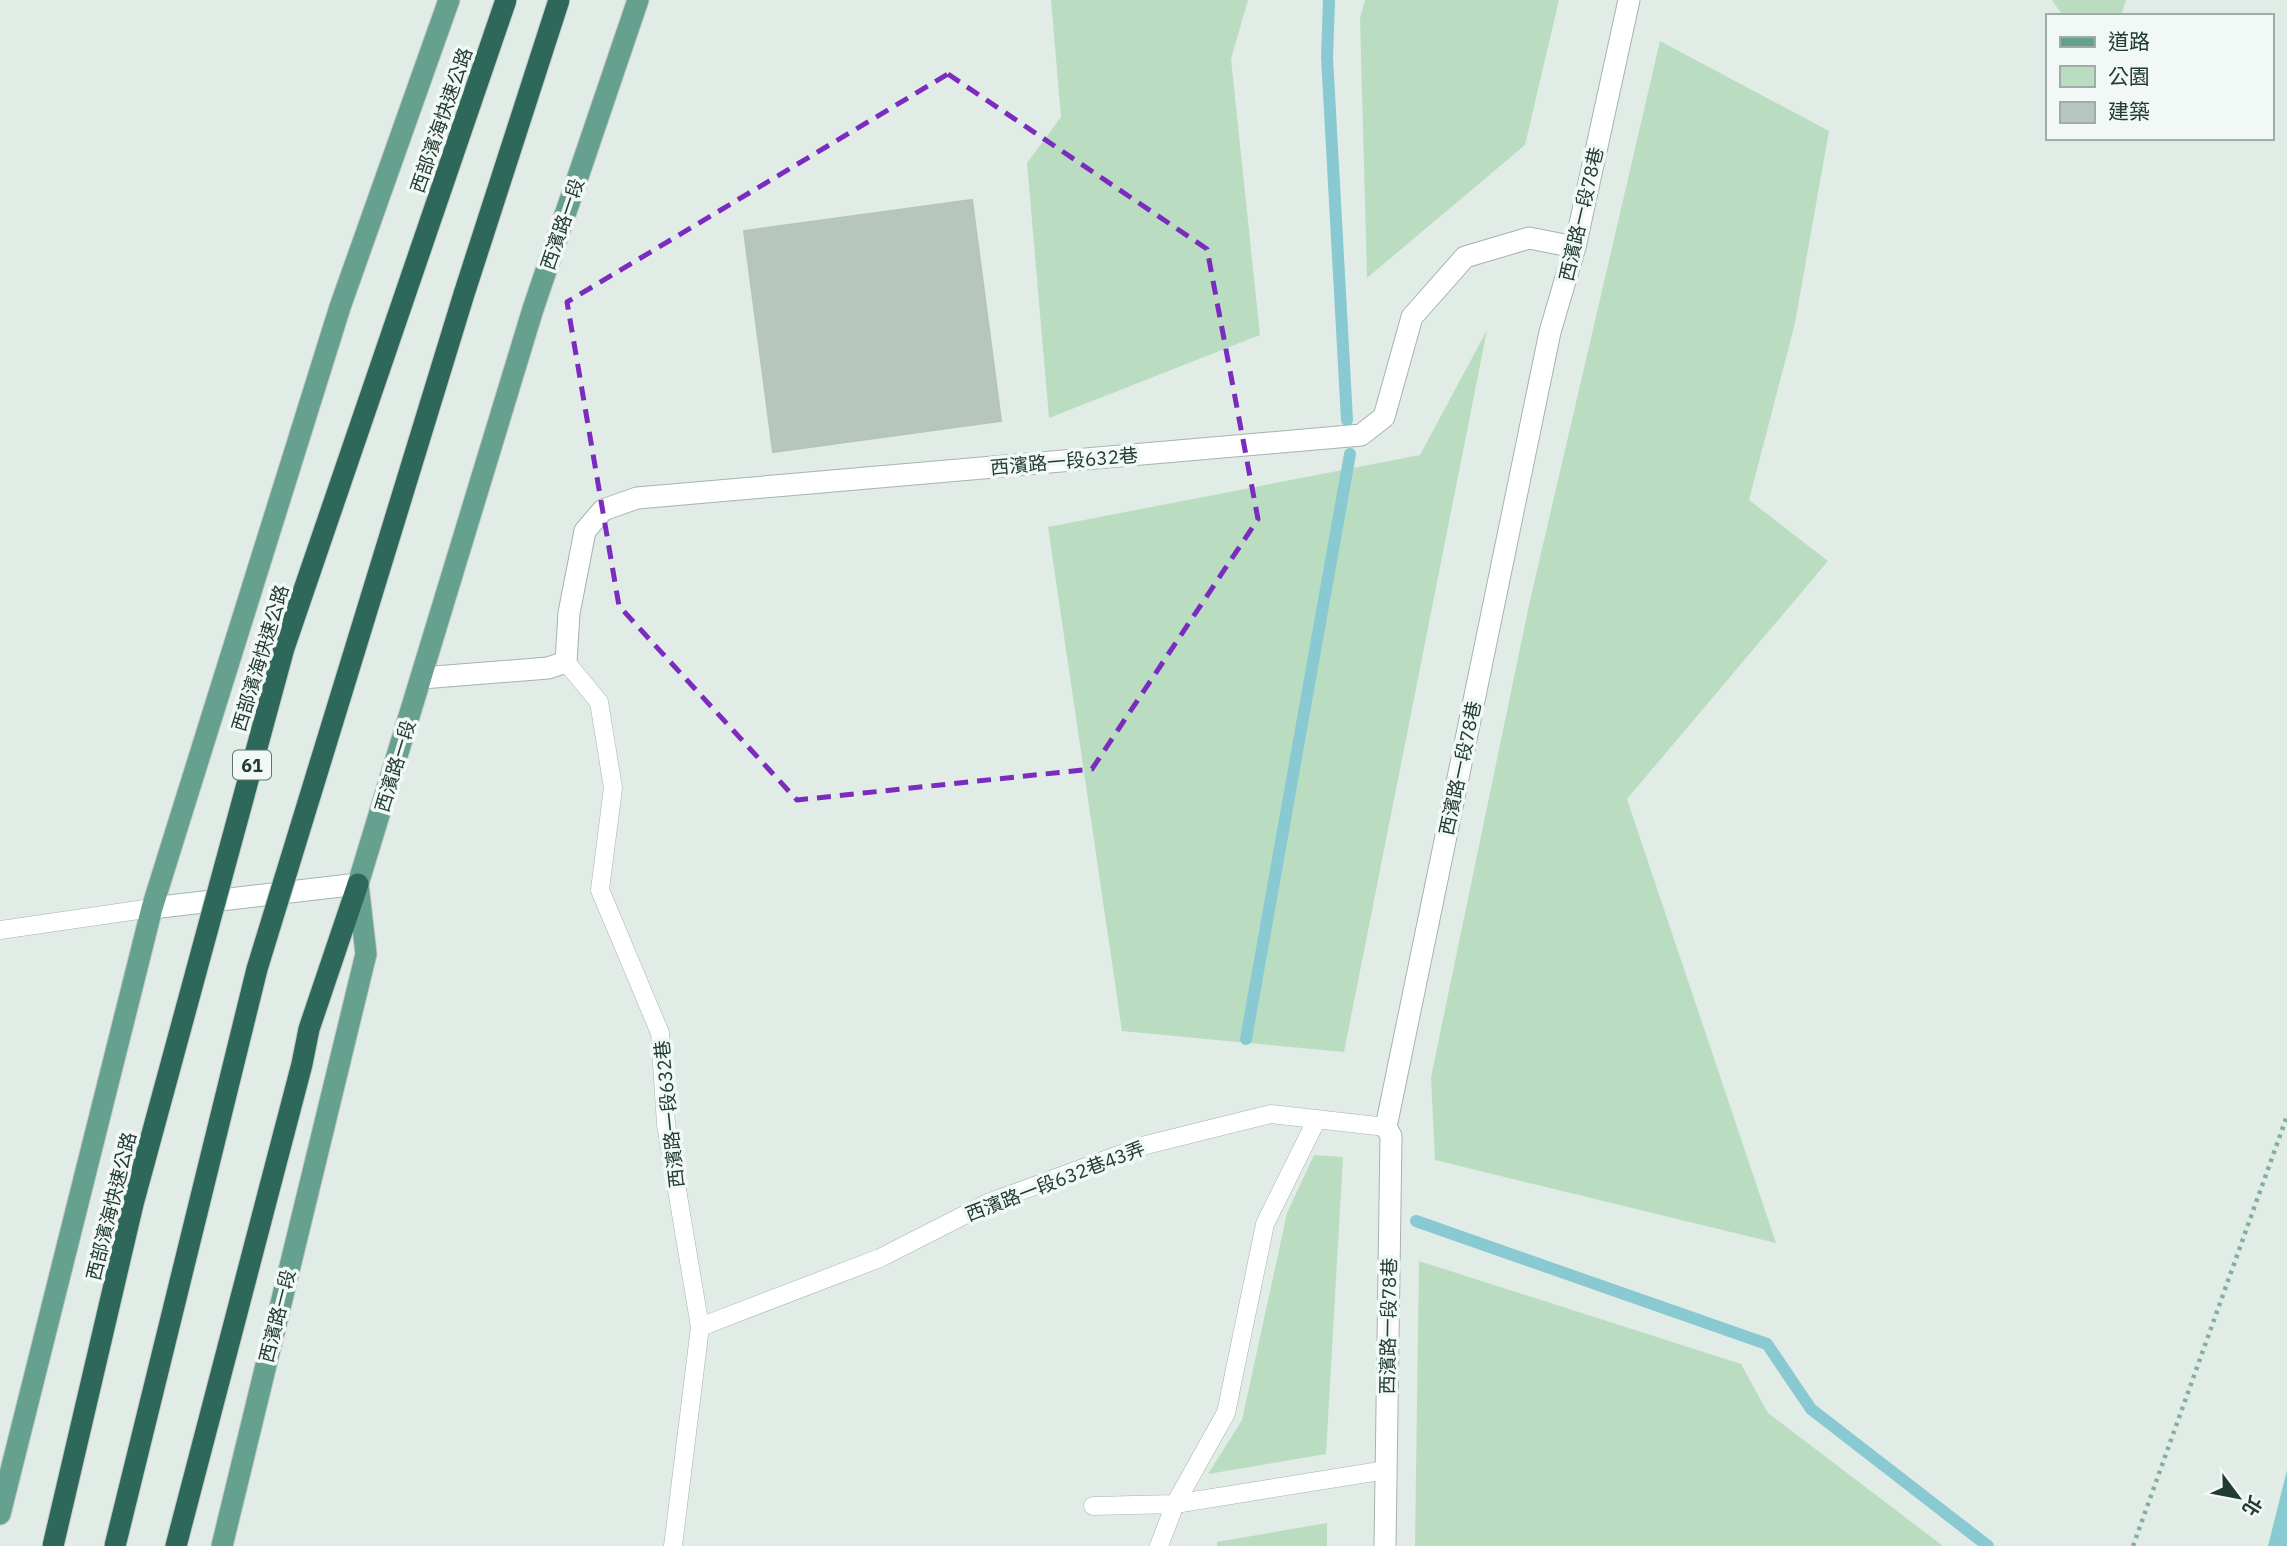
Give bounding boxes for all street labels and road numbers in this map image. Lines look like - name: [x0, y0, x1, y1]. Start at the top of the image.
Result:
- street label: 西部濱海快速公路: [405, 44, 477, 196]
- street label: 西濱路一段78巷: [1554, 145, 1608, 283]
- street label: 西濱路一段: [535, 175, 589, 273]
- street label: 西濱路一段632巷: [989, 443, 1139, 479]
- street label: 西部濱海快速公路: [226, 582, 294, 734]
- street label: 西濱路一段78巷: [1434, 699, 1486, 837]
- street label: 西濱路一段: [370, 717, 420, 815]
- road number: 61: [233, 750, 271, 780]
- street label: 西濱路一段632巷: [649, 1039, 689, 1189]
- street label: 西部濱海快速公路: [81, 1129, 141, 1283]
- street label: 西濱路一段632巷43弄: [962, 1136, 1148, 1226]
- street label: 西濱路一段78巷: [1375, 1257, 1401, 1395]
- street label: 西濱路一段: [254, 1267, 300, 1365]

